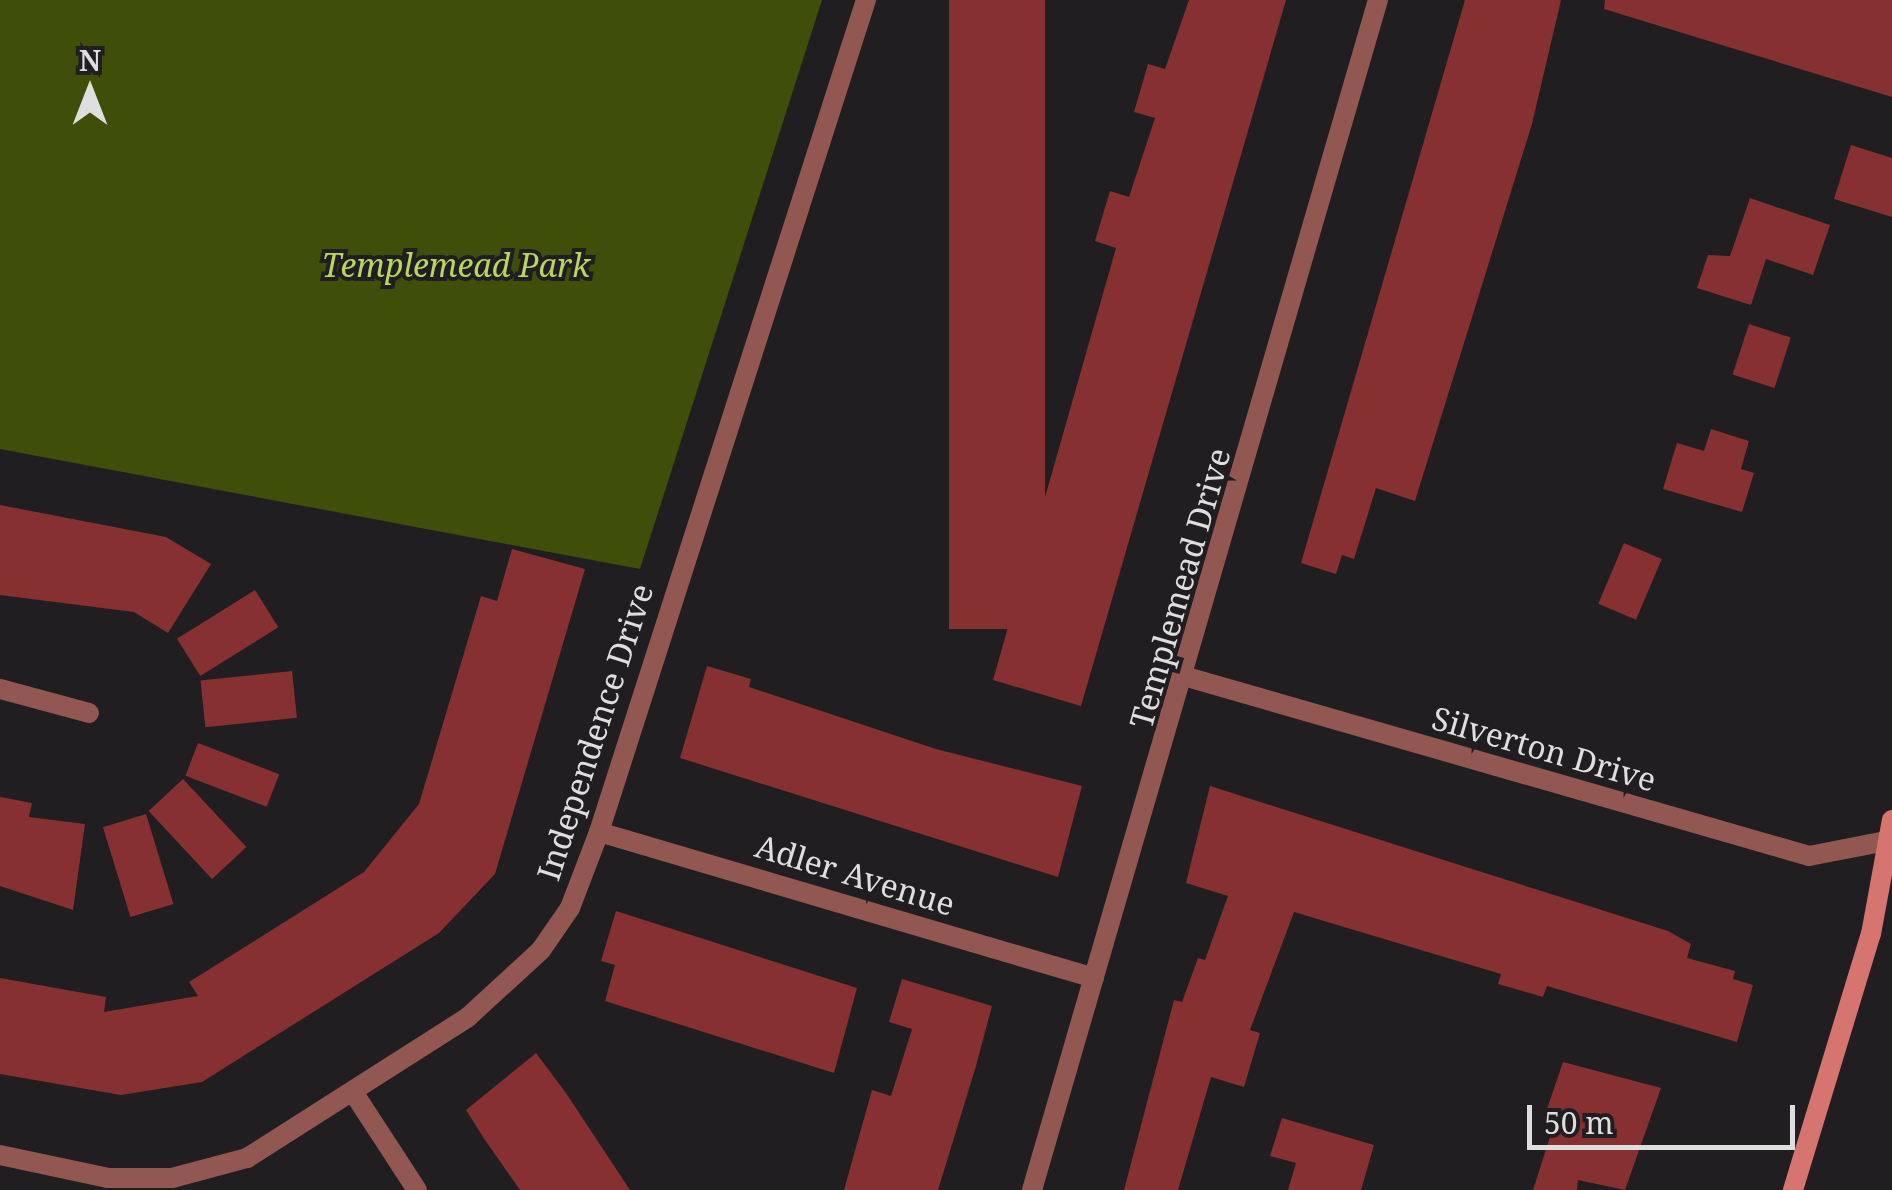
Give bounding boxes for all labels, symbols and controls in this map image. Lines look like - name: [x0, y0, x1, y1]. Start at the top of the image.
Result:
- north arrow: [40, 40, 140, 140]
- text: N: [79, 41, 101, 79]
- park label: Templemead Park: [322, 246, 590, 284]
- street label: Templemead Drive: [1122, 444, 1238, 732]
- street label: Independence Drive: [529, 579, 661, 885]
- street label: Silverton Drive: [1428, 699, 1660, 799]
- street label: Adler Avenue: [751, 826, 959, 924]
- scale bar: [1532, 1085, 1800, 1147]
- text: 50 m: [1544, 1102, 1614, 1143]

